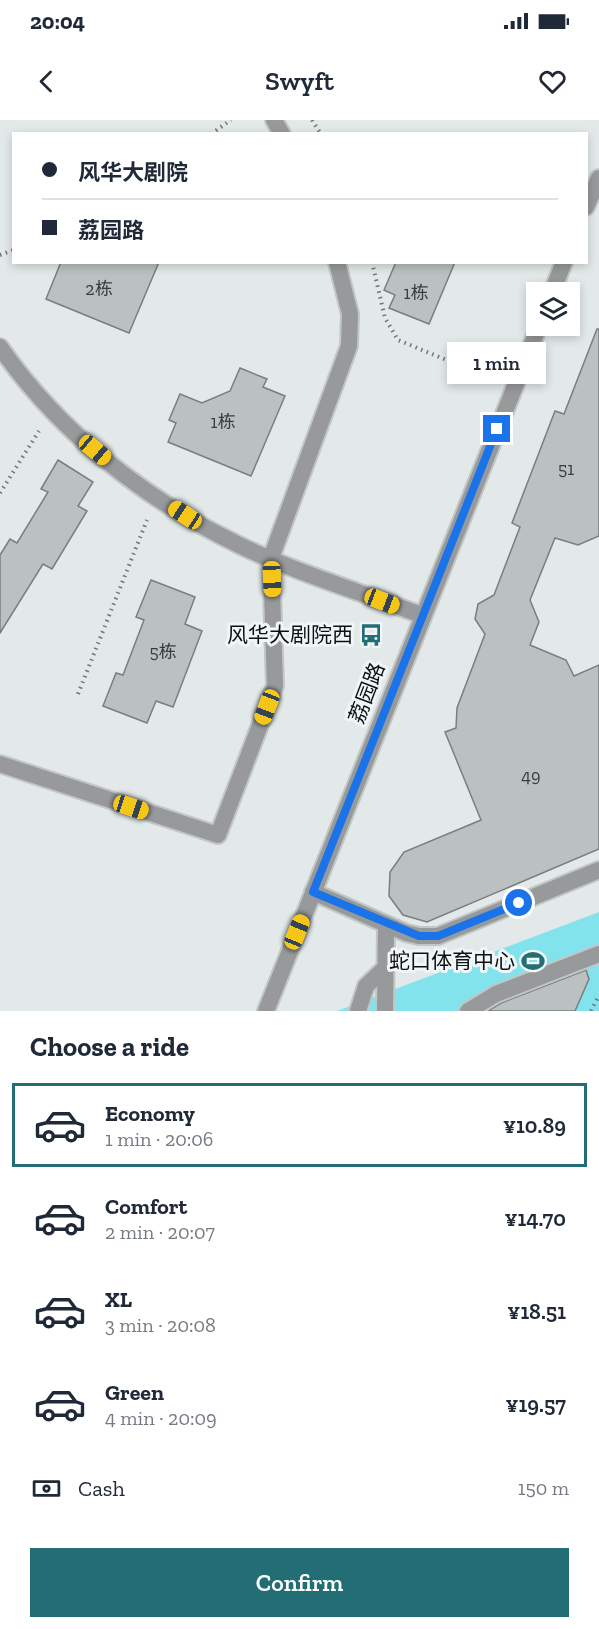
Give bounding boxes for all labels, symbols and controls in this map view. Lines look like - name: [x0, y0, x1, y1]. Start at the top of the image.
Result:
- text: 20:04: [30, 8, 85, 35]
- icon: back: [30, 65, 63, 98]
- text: Swyft: [265, 65, 334, 97]
- icon: heart: [536, 65, 569, 98]
- text: 风华大剧院: [78, 159, 188, 186]
- text: 荔园路: [78, 217, 144, 244]
- house number: 2栋: [85, 278, 113, 300]
- house number: 1栋: [404, 282, 428, 304]
- map controls: [526, 282, 580, 336]
- button: layers: [526, 282, 580, 336]
- callout: 1 min: [448, 342, 546, 384]
- text: 1 min: [473, 351, 520, 375]
- house number: 1栋: [211, 411, 235, 433]
- route end: [483, 415, 510, 442]
- car: [75, 432, 115, 468]
- house number: 51: [558, 458, 574, 480]
- car: [165, 498, 205, 532]
- car: [262, 561, 282, 597]
- car: [362, 586, 402, 616]
- place label: 风华大剧院西: [227, 622, 353, 647]
- bus stop icon: 风华大剧院西: [358, 622, 384, 648]
- house number: 5栋: [149, 641, 177, 663]
- street label: 荔园路: [344, 659, 389, 727]
- car: [252, 687, 282, 727]
- house number: 49: [521, 765, 541, 787]
- car: [111, 793, 151, 821]
- route start: [505, 889, 532, 916]
- car: [282, 912, 312, 952]
- place label: 蛇口体育中心: [389, 948, 515, 973]
- sports icon: 蛇口体育中心: [520, 948, 546, 974]
- text: Choose a ride: [30, 1031, 189, 1063]
- icon: car: [33, 1098, 87, 1152]
- text: Economy: [105, 1100, 195, 1127]
- text: ¥10.89: [503, 1112, 566, 1139]
- text: 1 min · 20:06: [105, 1127, 213, 1151]
- icon: car: [33, 1191, 87, 1245]
- text: Comfort: [105, 1193, 187, 1220]
- text: ¥14.70: [504, 1205, 566, 1232]
- text: 2 min · 20:07: [105, 1220, 215, 1244]
- icon: car: [33, 1284, 87, 1338]
- text: XL: [105, 1286, 132, 1313]
- text: ¥18.51: [507, 1298, 566, 1325]
- text: 3 min · 20:08: [105, 1313, 216, 1337]
- icon: car: [33, 1377, 87, 1431]
- text: Green: [105, 1379, 164, 1406]
- text: ¥19.57: [506, 1391, 566, 1418]
- text: 4 min · 20:09: [105, 1406, 217, 1430]
- icon: cash: [30, 1472, 63, 1505]
- text: Cash: [78, 1475, 125, 1502]
- text: 150 m: [518, 1476, 569, 1500]
- button: Confirm: [30, 1548, 569, 1617]

